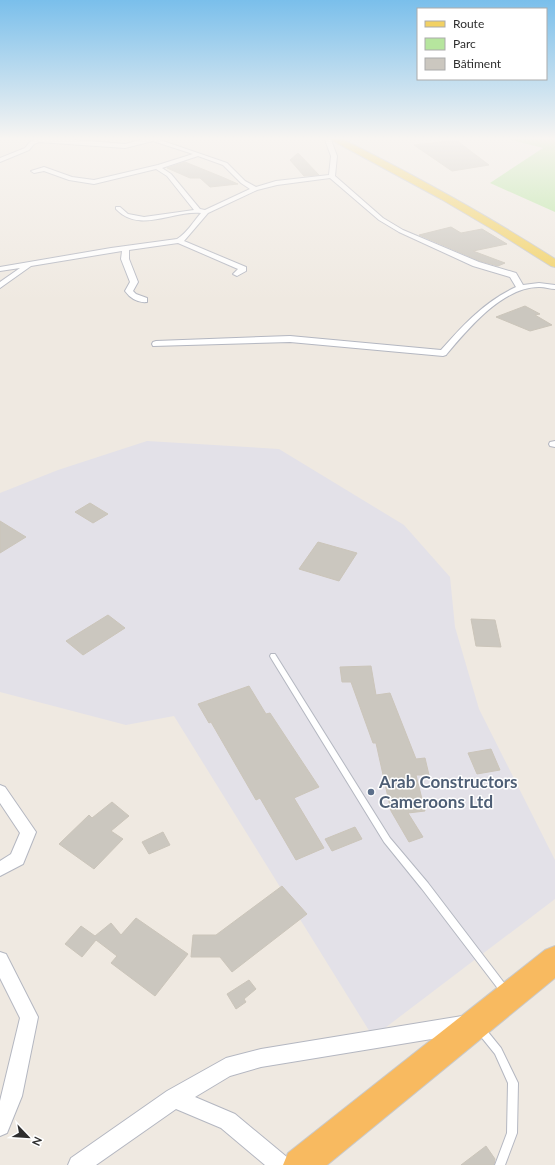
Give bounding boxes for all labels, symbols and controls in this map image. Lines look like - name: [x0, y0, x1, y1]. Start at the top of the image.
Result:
- legend: [417, 8, 547, 80]
- text: Route: [453, 16, 484, 31]
- text: Parc: [453, 36, 476, 51]
- text: Bâtiment: [453, 56, 502, 71]
- place label: Arab Constructors Cameroons Ltd: [378, 771, 518, 812]
- marker: Arab Constructors Cameroons Ltd: [366, 787, 376, 797]
- north arrow: [8, 1117, 48, 1157]
- text: N: [30, 1135, 45, 1148]

